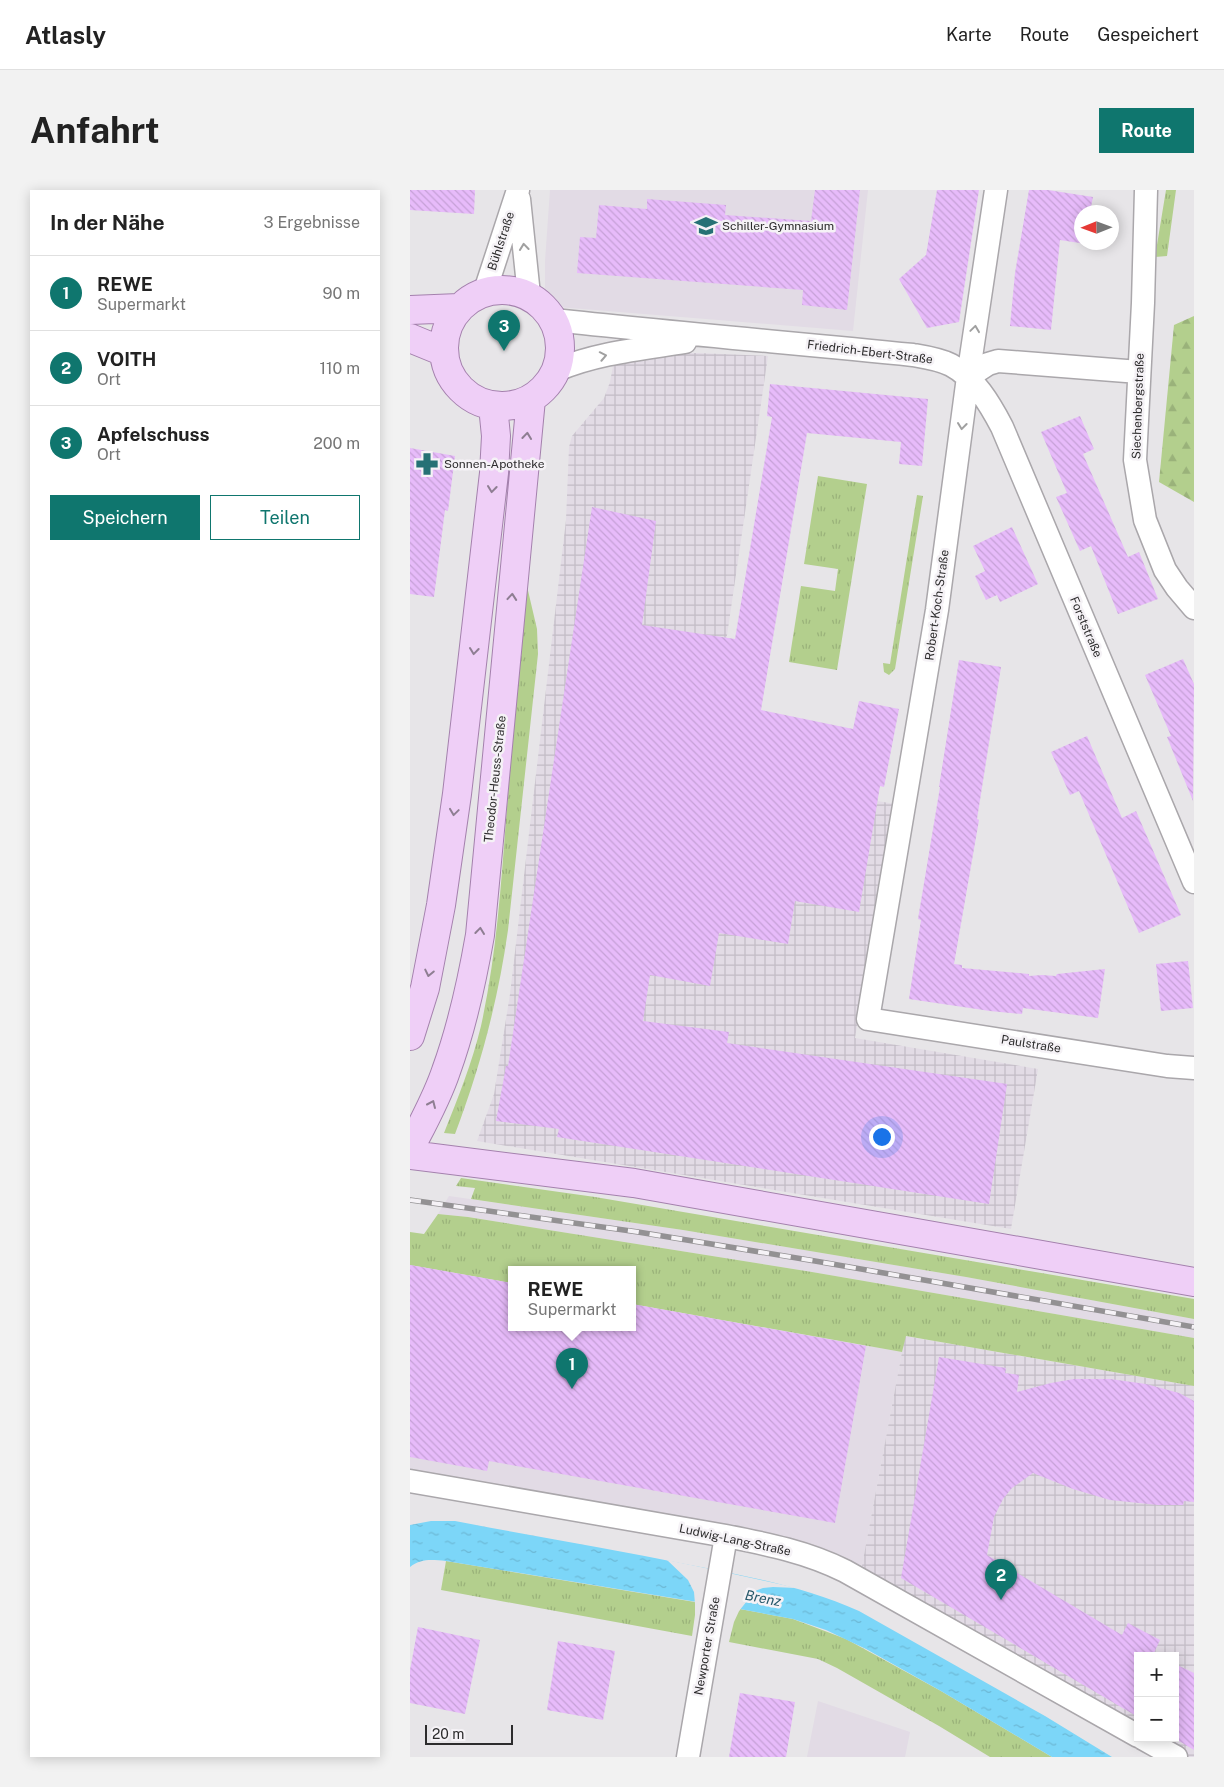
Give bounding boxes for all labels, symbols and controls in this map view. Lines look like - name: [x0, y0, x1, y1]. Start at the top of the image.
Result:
- text: Atlasly: [25, 21, 106, 49]
- text: Karte: [946, 24, 992, 45]
- text: Route: [1020, 24, 1069, 45]
- text: Gespeichert: [1097, 24, 1199, 45]
- button: Route: [1099, 108, 1194, 153]
- text: Anfahrt: [30, 110, 160, 151]
- north arrow: [1074, 205, 1119, 250]
- text: In der Nähe: [50, 210, 165, 235]
- street label: Bühlstraße: [485, 210, 517, 272]
- text: 3 Ergebnisse: [264, 213, 360, 232]
- school or university icon: Schiller-Gymnasium: [693, 213, 719, 239]
- place label: Schiller-Gymnasium: [722, 219, 834, 233]
- one-way arrow: [519, 242, 530, 250]
- text: REWE: [97, 273, 153, 295]
- text: 1: [63, 284, 69, 303]
- text: 90 m: [323, 284, 360, 303]
- text: Supermarkt: [97, 295, 186, 314]
- pin: 3: [488, 310, 520, 351]
- one-way arrow: [969, 325, 979, 333]
- street label: Friedrich-Ebert-Straße: [807, 337, 934, 367]
- text: VOITH: [97, 348, 156, 370]
- one-way arrow: [599, 351, 607, 361]
- street label: Siechenbergstraße: [1129, 352, 1147, 459]
- text: 2: [61, 359, 71, 378]
- text: 110 m: [319, 359, 360, 378]
- text: Ort: [97, 370, 121, 389]
- one-way arrow: [957, 422, 968, 430]
- text: Apfelschuss: [97, 423, 209, 445]
- one-way arrow: [521, 431, 532, 439]
- text: 3: [61, 434, 71, 453]
- text: 200 m: [313, 434, 360, 453]
- text: Ort: [97, 445, 121, 464]
- pharmacy icon: Sonnen-Apotheke: [414, 451, 440, 477]
- place label: Sonnen-Apotheke: [444, 457, 545, 471]
- one-way arrow: [488, 485, 498, 494]
- button: Speichern: [50, 495, 200, 540]
- button: Teilen: [210, 495, 360, 540]
- street label: Robert-Koch-Straße: [922, 548, 952, 661]
- one-way arrow: [506, 593, 517, 601]
- street label: Forststraße: [1067, 595, 1105, 660]
- one-way arrow: [469, 647, 480, 655]
- street label: Theodor-Heuss-Straße: [481, 715, 509, 843]
- one-way arrow: [449, 808, 460, 816]
- one-way arrow: [474, 927, 485, 935]
- one-way arrow: [424, 968, 434, 977]
- street label: Paulstraße: [1000, 1032, 1062, 1056]
- one-way arrow: [426, 1100, 437, 1109]
- your location: [869, 1124, 895, 1150]
- popup: [508, 1266, 636, 1331]
- text: REWE: [528, 1278, 583, 1300]
- text: Supermarkt: [528, 1300, 616, 1319]
- pin: 1: [556, 1348, 588, 1389]
- street label: Ludwig-Lang-Straße: [678, 1521, 792, 1559]
- pin: 2: [985, 1559, 1017, 1600]
- water label: Brenz: [744, 1587, 783, 1609]
- street label: Newporter Straße: [691, 1595, 723, 1696]
- map controls: [1134, 1652, 1179, 1742]
- button: +: [1134, 1652, 1179, 1697]
- button: −: [1134, 1697, 1179, 1742]
- scale bar: [425, 1722, 512, 1745]
- text: 20 m: [432, 1726, 464, 1742]

